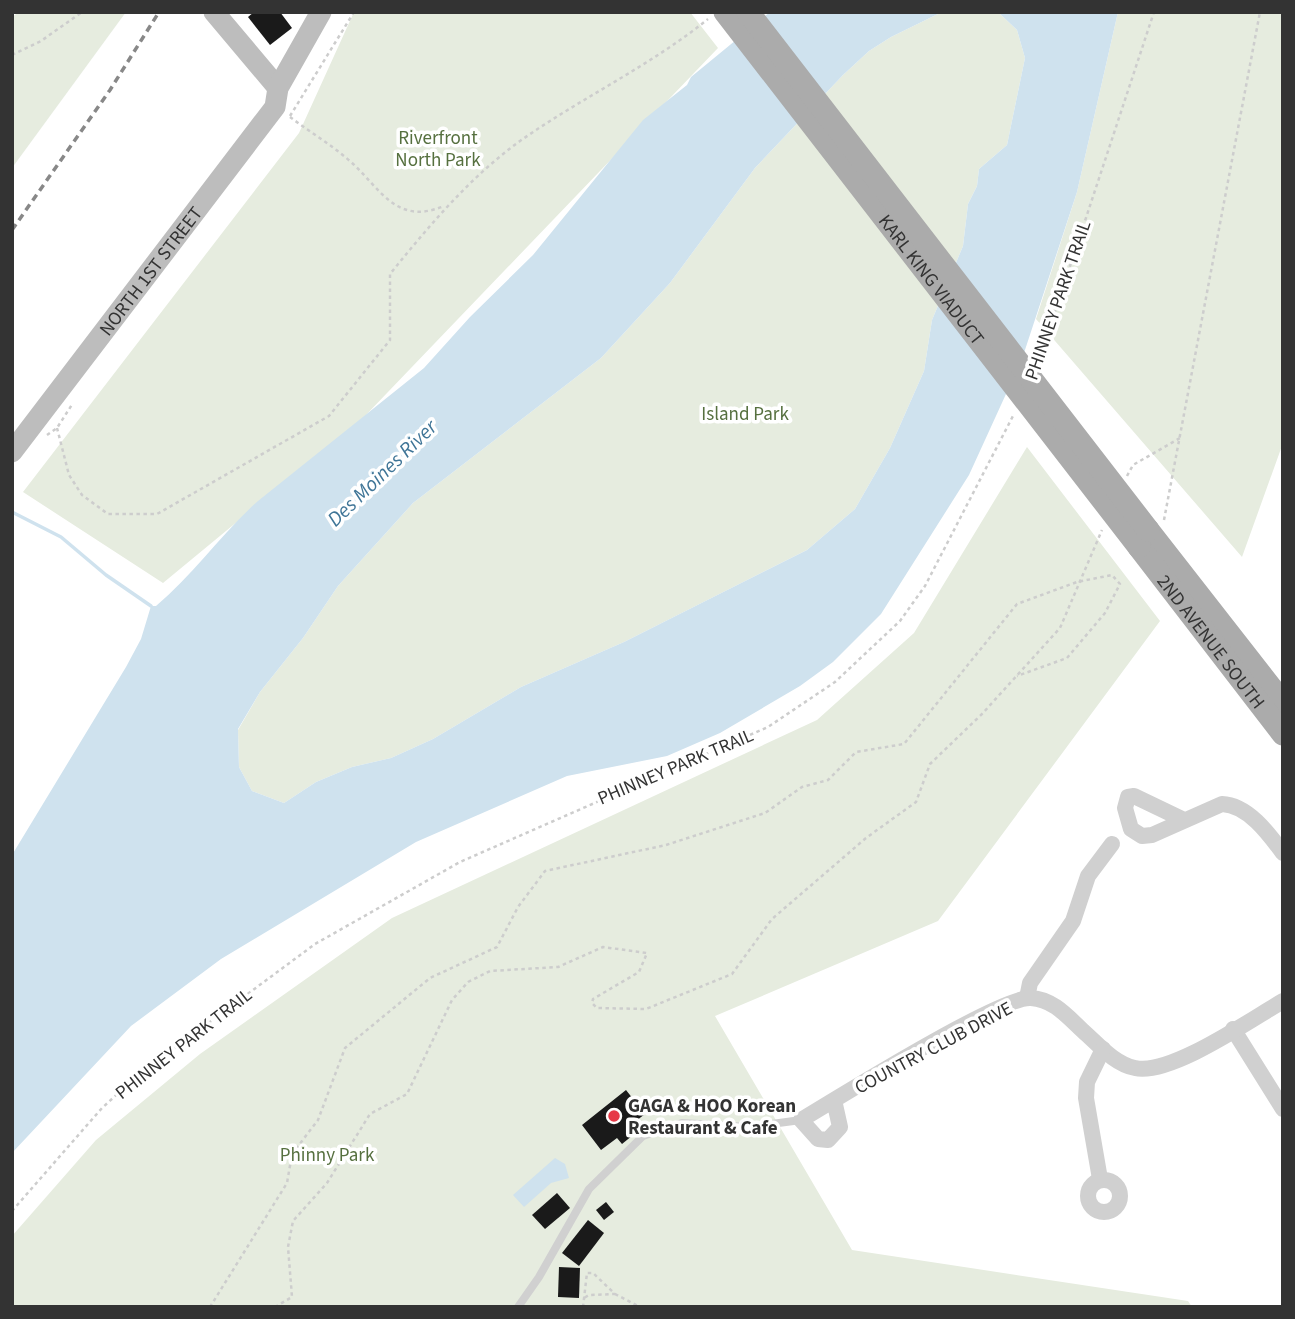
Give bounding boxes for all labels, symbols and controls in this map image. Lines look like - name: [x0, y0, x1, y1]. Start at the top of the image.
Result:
- park label: Riverfront North Park: [395, 125, 481, 174]
- street label: NORTH 1ST STREET: [93, 201, 209, 342]
- street label: KARL KING VIADUCT: [871, 209, 990, 351]
- street label: PHINNEY PARK TRAIL: [1018, 217, 1098, 384]
- park label: Island Park: [701, 401, 789, 428]
- water label: Des Moines River: [320, 412, 444, 533]
- street label: 2ND AVENUE SOUTH: [1150, 569, 1271, 715]
- street label: PHINNEY PARK TRAIL: [594, 722, 758, 812]
- street label: PHINNEY PARK TRAIL: [110, 982, 258, 1106]
- street label: COUNTRY CLUB DRIVE: [850, 995, 1017, 1101]
- place label: GAGA & HOO Korean Restaurant & Cafe: [628, 1093, 796, 1142]
- marker: GAGA & HOO Korean Restaurant & Cafe: [606, 1108, 622, 1124]
- park label: Phinny Park: [280, 1142, 375, 1169]

